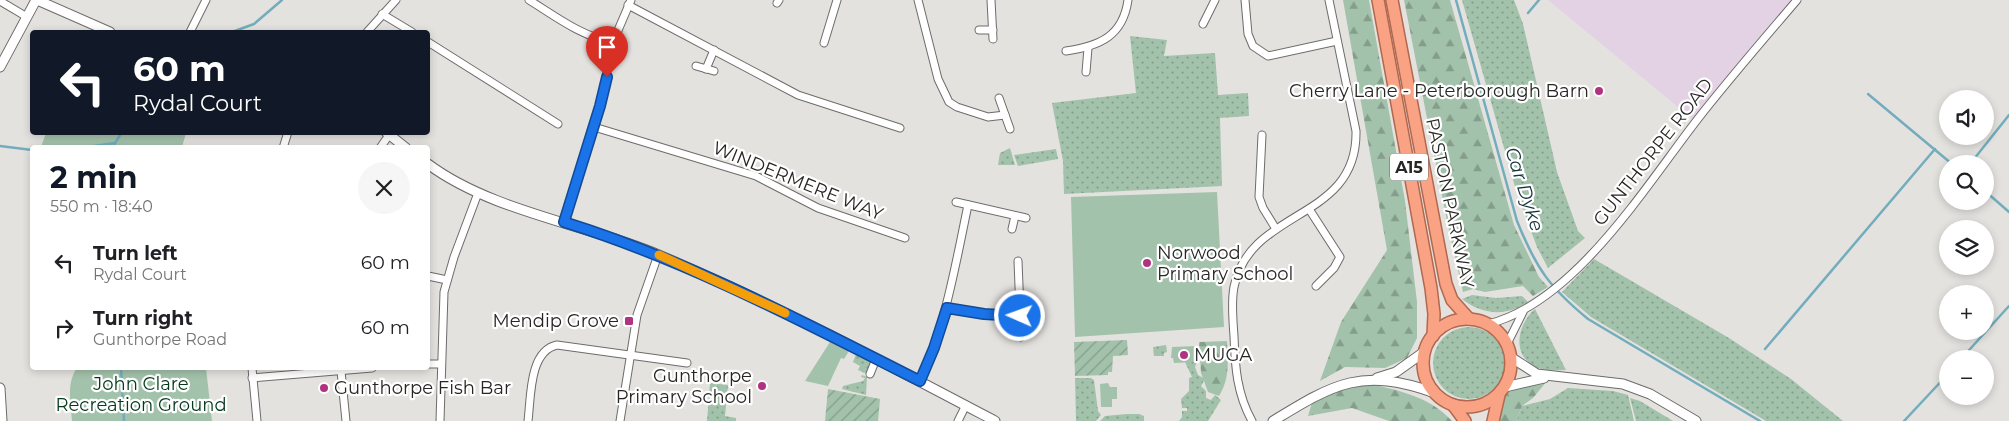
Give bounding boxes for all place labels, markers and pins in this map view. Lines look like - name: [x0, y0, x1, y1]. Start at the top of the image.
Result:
- pin: [586, 26, 628, 77]
- place label: Cherry Lane - Peterborough Barn: [1289, 80, 1589, 102]
- marker: Cherry Lane - Peterborough Barn: [1593, 85, 1605, 97]
- place label: Norwood Primary School: [1157, 242, 1293, 285]
- marker: Norwood Primary School: [1141, 257, 1153, 269]
- place label: Mendip Grove: [493, 310, 619, 332]
- marker: Mendip Grove: [623, 315, 635, 327]
- place label: MUGA: [1194, 344, 1252, 366]
- marker: MUGA: [1178, 349, 1190, 361]
- place label: Gunthorpe Primary School: [616, 365, 752, 408]
- place label: Gunthorpe Fish Bar: [334, 377, 511, 399]
- marker: Gunthorpe Primary School: [756, 380, 768, 392]
- marker: Gunthorpe Fish Bar: [318, 382, 330, 394]

